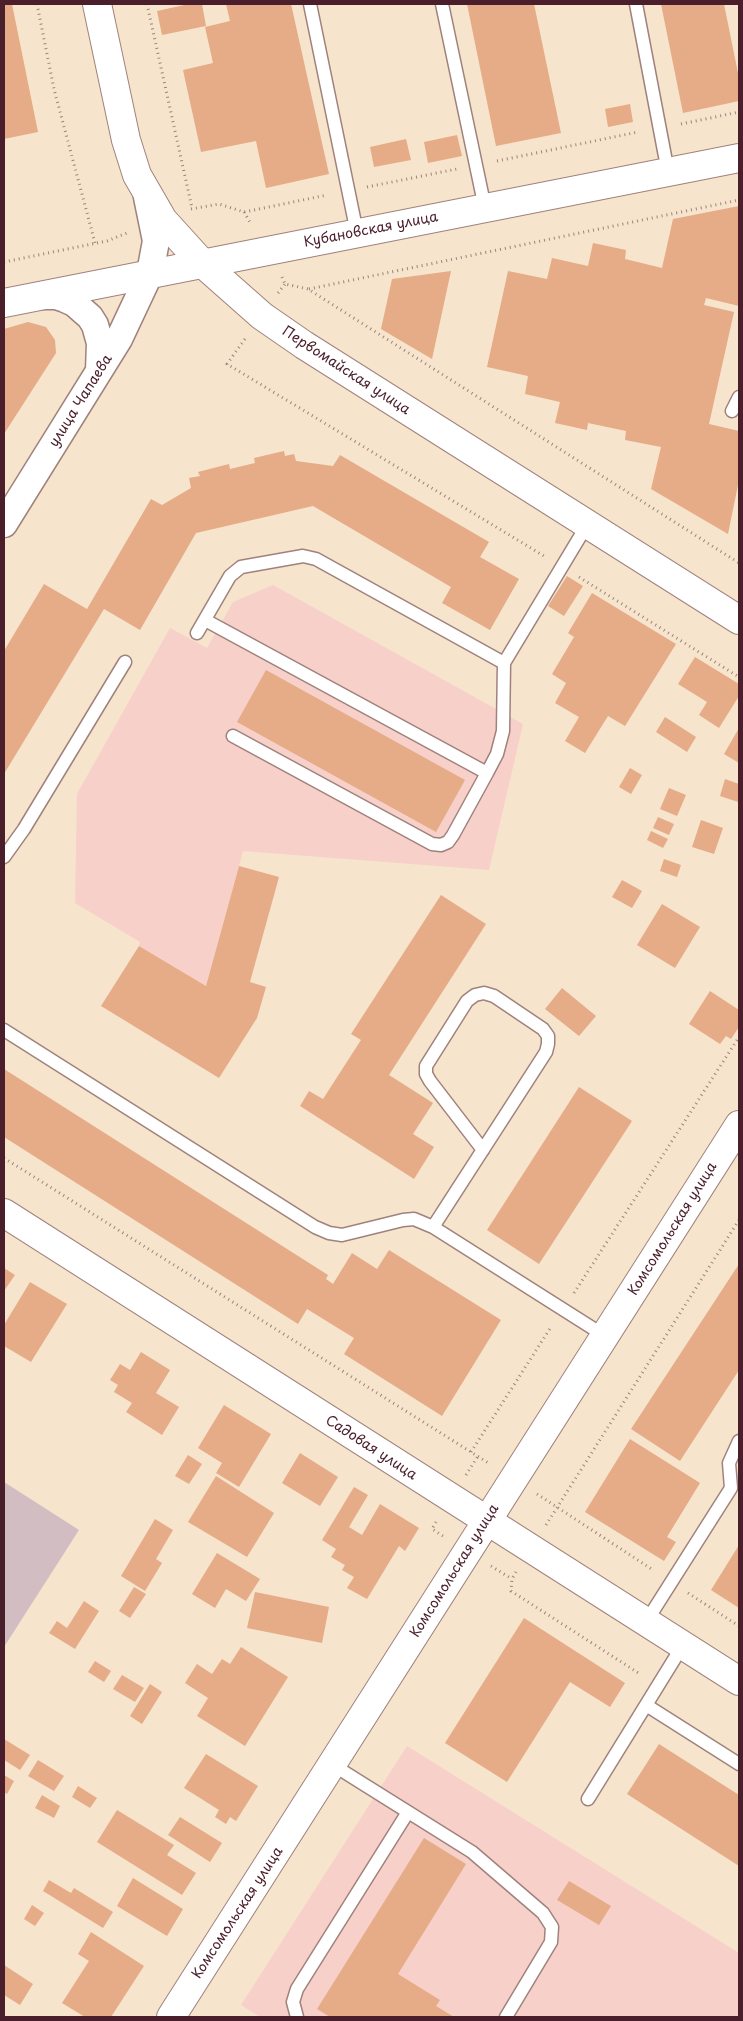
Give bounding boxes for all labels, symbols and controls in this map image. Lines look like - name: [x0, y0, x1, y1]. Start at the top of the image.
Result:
- street label: Кубановская улица: [302, 209, 440, 251]
- street label: Первомайская улица: [279, 323, 413, 419]
- street label: улица Чапаева: [46, 352, 116, 450]
- street label: Комсомольская улица: [625, 1159, 721, 1299]
- street label: Садовая улица: [322, 1412, 420, 1484]
- street label: Комсомольская улица: [407, 1501, 503, 1641]
- street label: Комсомольская улица: [189, 1844, 287, 1982]

